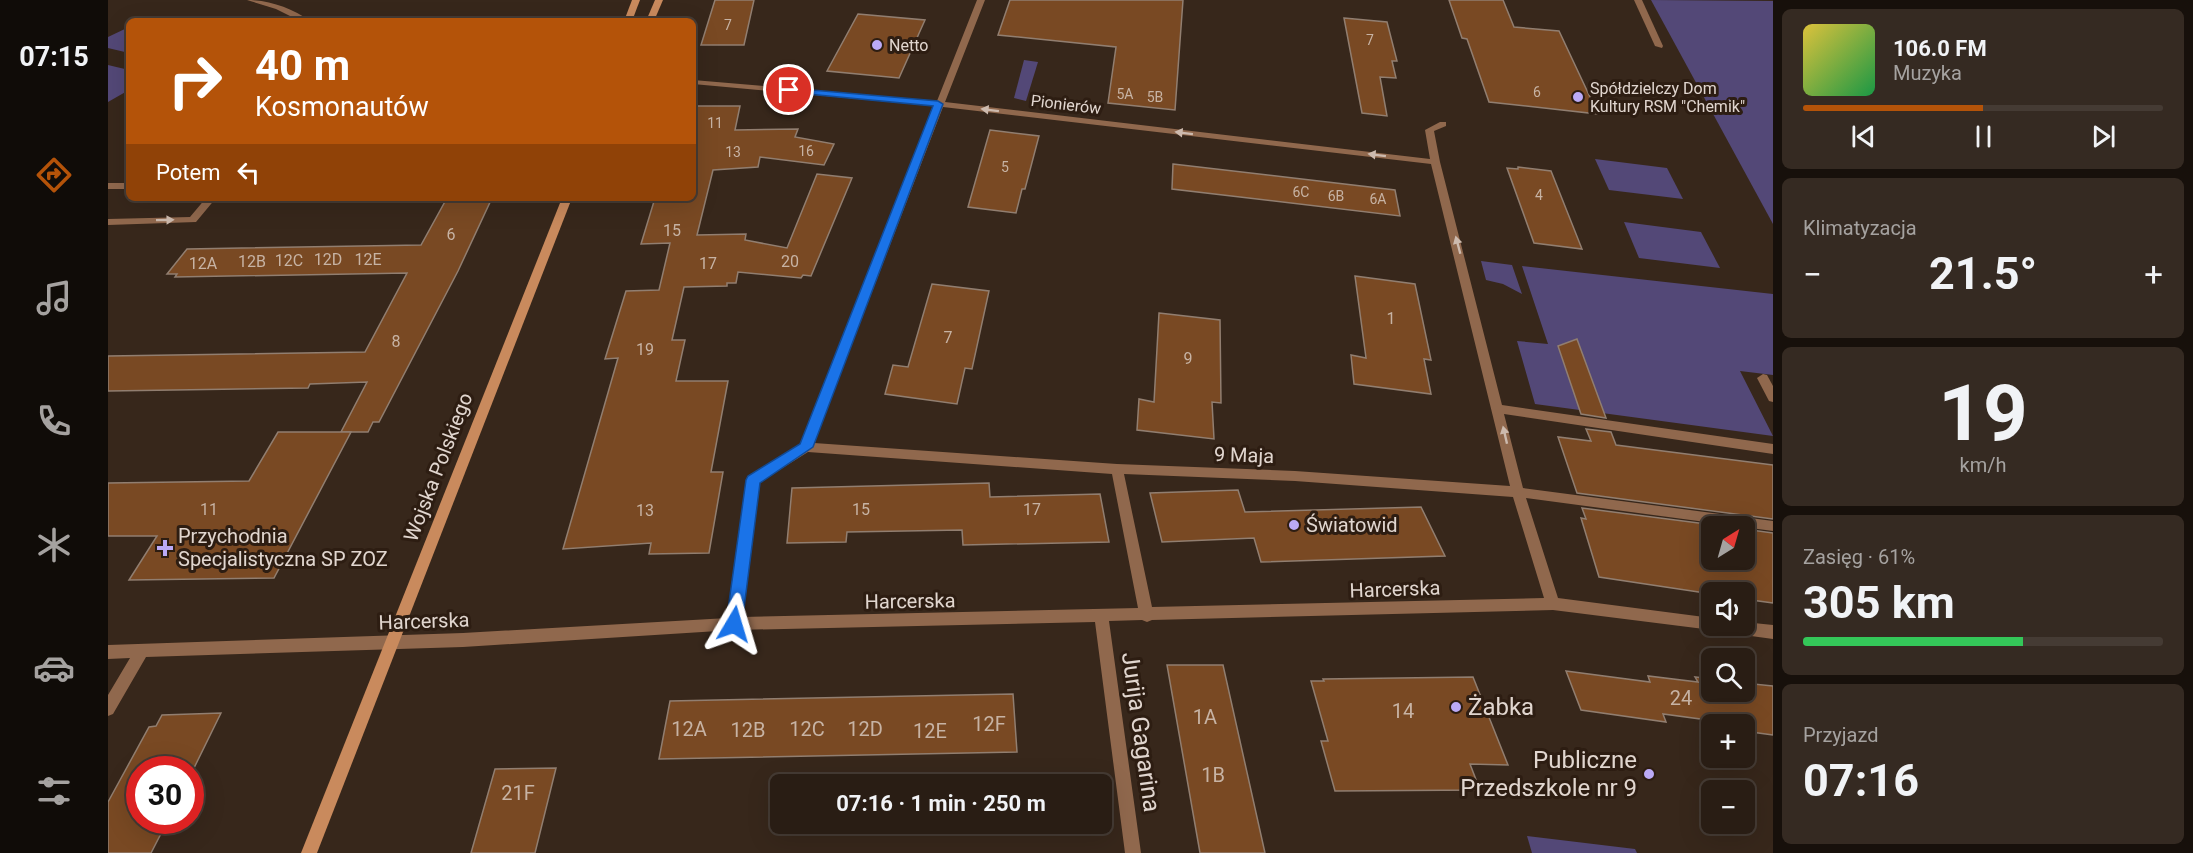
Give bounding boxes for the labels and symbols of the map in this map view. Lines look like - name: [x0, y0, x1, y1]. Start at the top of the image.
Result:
- house number: 7: [724, 17, 732, 33]
- house number: 7: [1366, 32, 1374, 48]
- place label: Netto: [889, 36, 928, 55]
- marker: Netto: [870, 38, 884, 52]
- pin: [763, 64, 814, 115]
- place label: Spółdzielczy Dom Kultury RSM "Chemik": [1590, 79, 1745, 116]
- house number: 6: [1533, 84, 1541, 100]
- house number: 5A: [1116, 86, 1134, 102]
- house number: 5B: [1147, 89, 1163, 105]
- marker: Spółdzielczy Dom Kultury RSM "Chemik": [1571, 90, 1585, 104]
- street label: Pionierów: [1030, 91, 1102, 118]
- one-way arrow: [980, 105, 999, 115]
- house number: 11: [707, 115, 723, 131]
- one-way arrow: [1174, 128, 1193, 138]
- house number: 16: [798, 143, 814, 159]
- house number: 13: [725, 144, 741, 160]
- one-way arrow: [1368, 151, 1387, 160]
- house number: 5: [1001, 159, 1009, 175]
- house number: 6C: [1293, 184, 1309, 200]
- house number: 4: [1535, 187, 1543, 203]
- house number: 6B: [1328, 188, 1344, 204]
- house number: 6A: [1369, 191, 1387, 207]
- one-way arrow: [155, 216, 174, 225]
- house number: 15: [663, 221, 681, 240]
- house number: 6: [447, 225, 456, 244]
- one-way arrow: [1453, 236, 1462, 254]
- house number: 12D: [314, 250, 342, 269]
- house number: 12E: [354, 250, 382, 269]
- house number: 12C: [275, 251, 303, 270]
- house number: 12B: [238, 252, 266, 271]
- house number: 20: [781, 252, 799, 271]
- house number: 12A: [189, 254, 218, 273]
- house number: 17: [699, 254, 717, 273]
- house number: 1: [1387, 309, 1396, 328]
- house number: 7: [944, 328, 953, 347]
- house number: 8: [392, 332, 401, 351]
- house number: 19: [636, 340, 654, 359]
- house number: 9: [1184, 349, 1193, 368]
- street label: Wojska Polskiego: [399, 389, 477, 545]
- one-way arrow: [1500, 425, 1509, 444]
- street label: 9 Maja: [1213, 442, 1275, 468]
- house number: 11: [200, 500, 218, 519]
- house number: 15: [852, 500, 870, 519]
- house number: 17: [1023, 500, 1041, 519]
- house number: 13: [636, 501, 654, 520]
- place label: Światowid: [1306, 513, 1398, 537]
- north arrow: [1701, 516, 1755, 570]
- marker: Światowid: [1287, 518, 1301, 532]
- place label: Przychodnia Specjalistyczna SP ZOZ: [178, 524, 388, 571]
- marker: Przychodnia Specjalistyczna SP ZOZ: [156, 539, 174, 557]
- street label: Harcerska: [1349, 575, 1441, 603]
- street label: Harcerska: [864, 588, 956, 614]
- position arrow: [702, 592, 766, 656]
- street label: Harcerska: [378, 607, 470, 635]
- street label: Jurija Gagarina: [1116, 650, 1166, 814]
- house number: 24: [1670, 686, 1692, 710]
- place label: Żabka: [1468, 693, 1534, 721]
- house number: 14: [1392, 699, 1414, 723]
- marker: Żabka: [1449, 700, 1463, 714]
- house number: 1A: [1193, 705, 1217, 729]
- house number: 12F: [972, 712, 1006, 736]
- house number: 12A: [671, 717, 707, 741]
- house number: 12C: [789, 717, 825, 741]
- house number: 12D: [847, 717, 883, 741]
- house number: 12B: [731, 718, 765, 742]
- house number: 12E: [913, 719, 947, 743]
- place label: Publiczne Przedszkole nr 9: [1460, 746, 1637, 802]
- speed limit sign: 30: [126, 756, 204, 834]
- house number: 1B: [1201, 763, 1225, 787]
- marker: Publiczne Przedszkole nr 9: [1642, 767, 1656, 781]
- house number: 21F: [501, 781, 535, 805]

